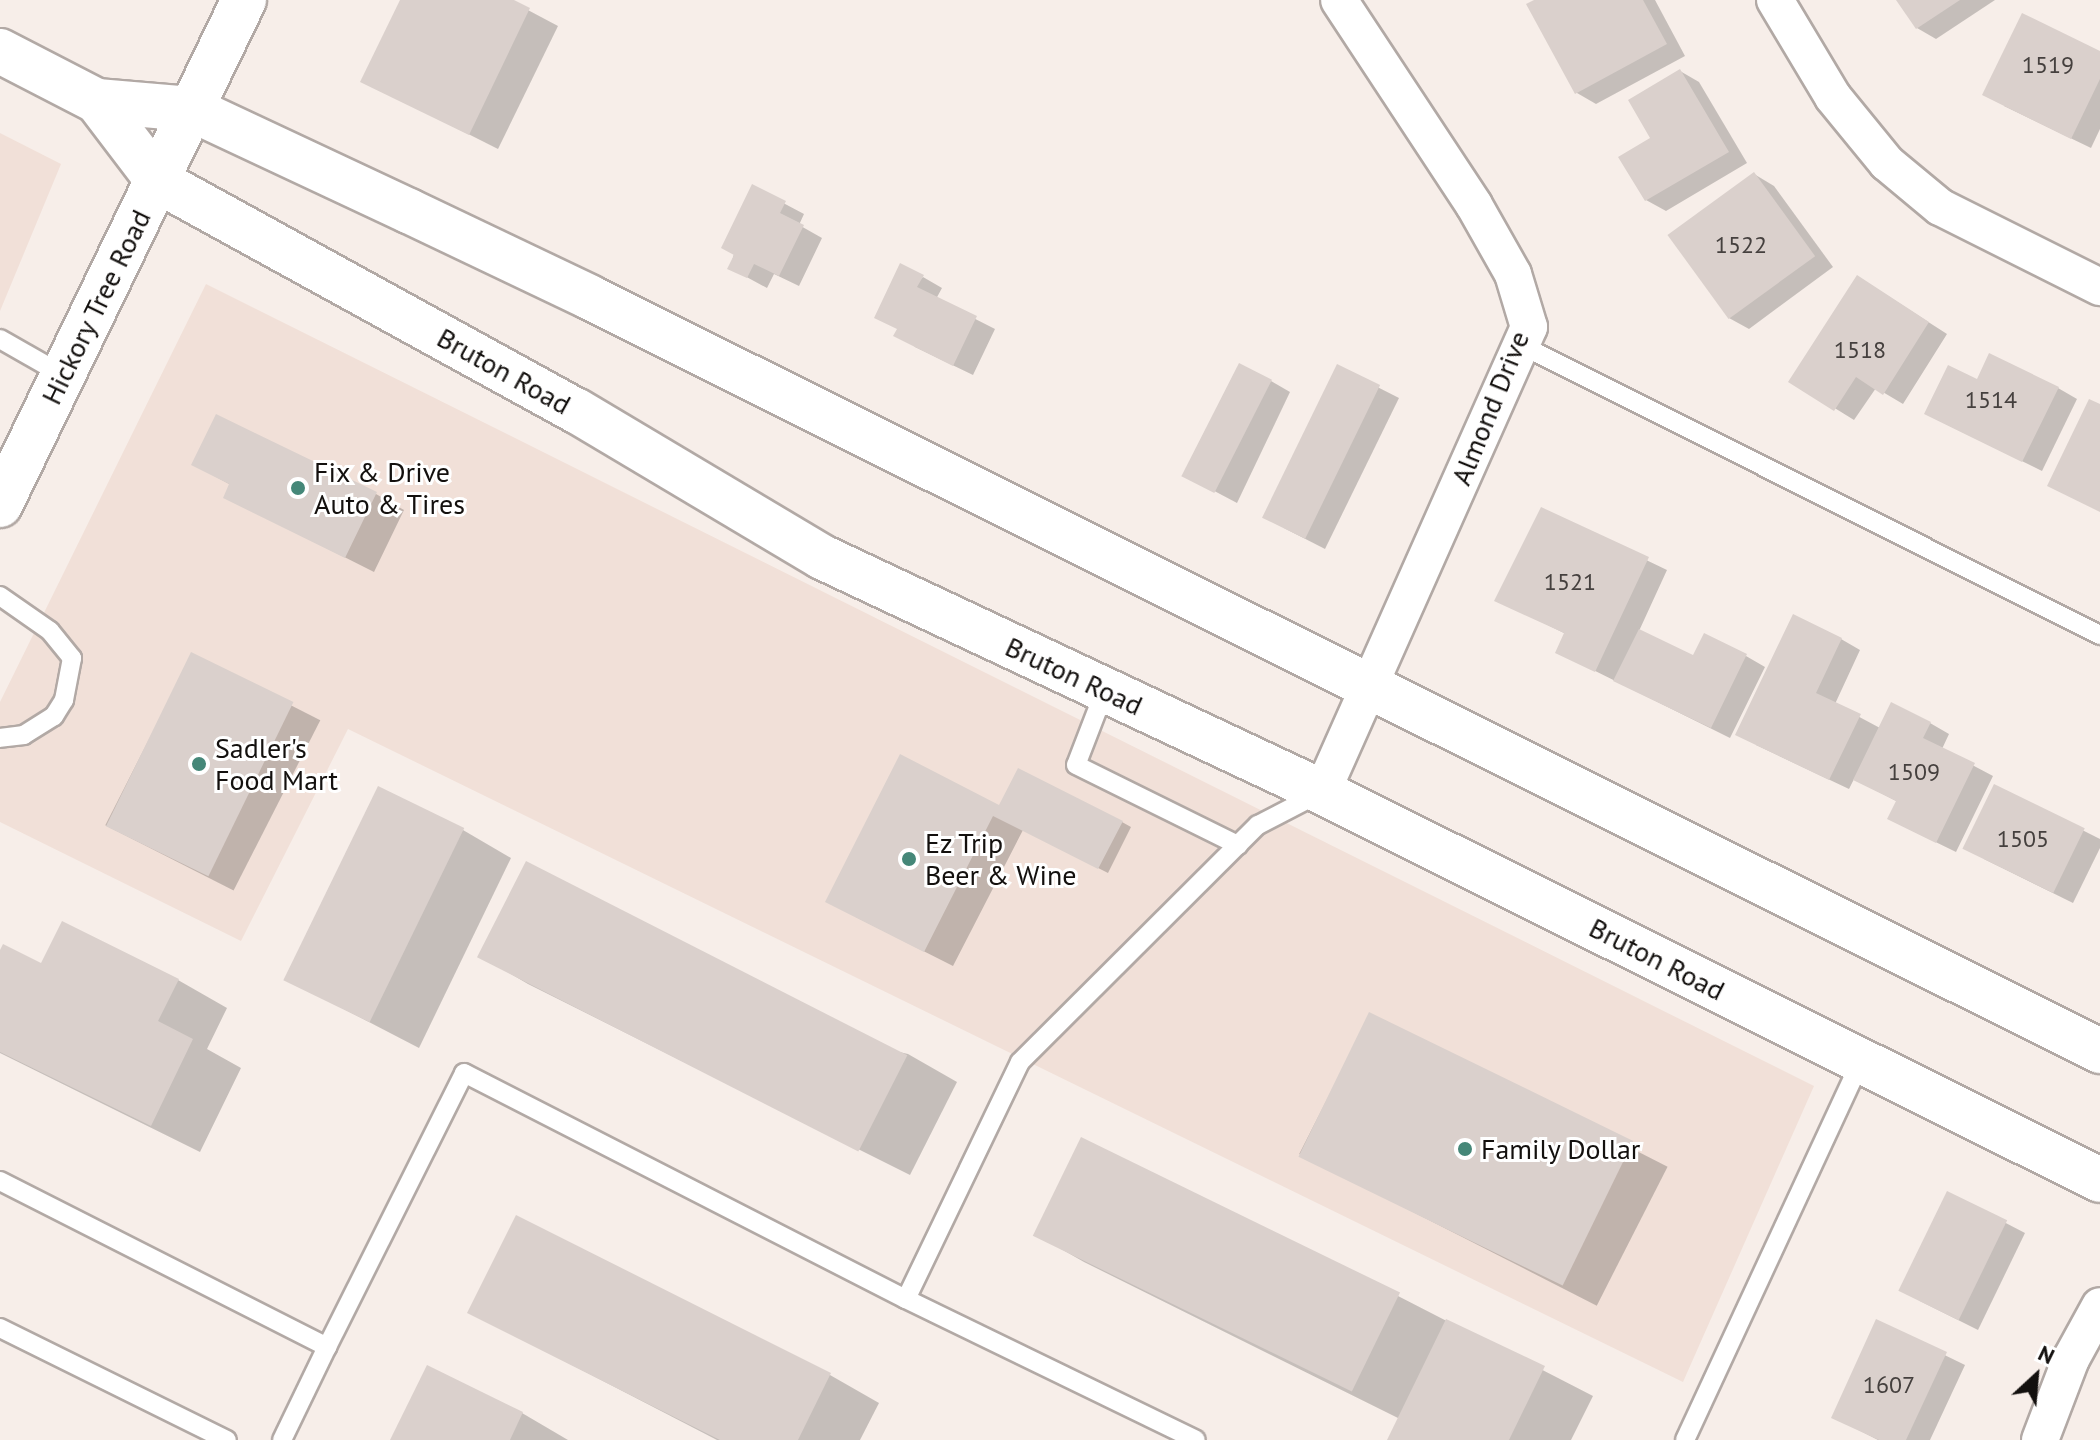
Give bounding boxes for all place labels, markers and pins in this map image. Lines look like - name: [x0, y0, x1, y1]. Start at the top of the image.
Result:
- place label: Fix & Drive Auto & Tires: [314, 455, 466, 521]
- marker: Fix & Drive Auto & Tires: [289, 479, 307, 497]
- place label: Sadler's Food Mart: [215, 731, 338, 797]
- marker: Sadler's Food Mart: [190, 755, 208, 773]
- place label: Ez Trip Beer & Wine: [925, 826, 1077, 892]
- marker: Ez Trip Beer & Wine: [900, 850, 918, 868]
- place label: Family Dollar: [1481, 1132, 1641, 1166]
- marker: Family Dollar: [1456, 1140, 1474, 1158]

